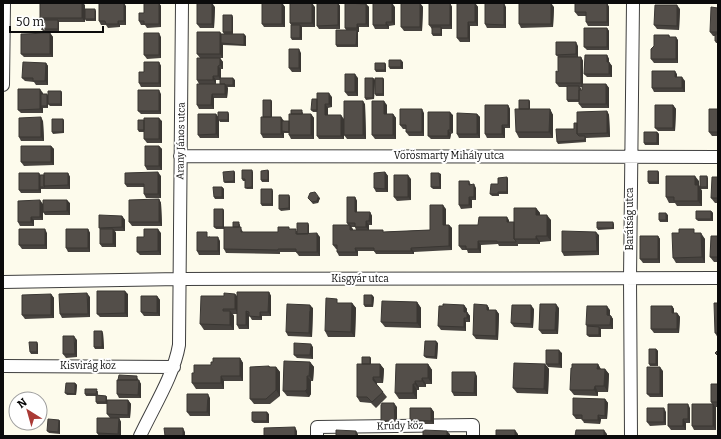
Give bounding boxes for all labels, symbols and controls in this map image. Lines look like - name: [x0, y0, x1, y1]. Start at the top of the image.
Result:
- scale bar: [10, 8, 103, 34]
- text: 50 m: [16, 15, 45, 29]
- street label: Arany János utca: [174, 102, 188, 180]
- street label: Vörösmarty Mihály utca: [394, 150, 505, 162]
- street label: Barátság utca: [624, 187, 636, 250]
- street label: Kisgyár utca: [331, 273, 389, 285]
- street label: Kisvirág köz: [60, 360, 116, 372]
- north arrow: [8, 391, 48, 431]
- text: N: [15, 395, 30, 411]
- street label: Krúdy köz: [377, 419, 424, 432]

